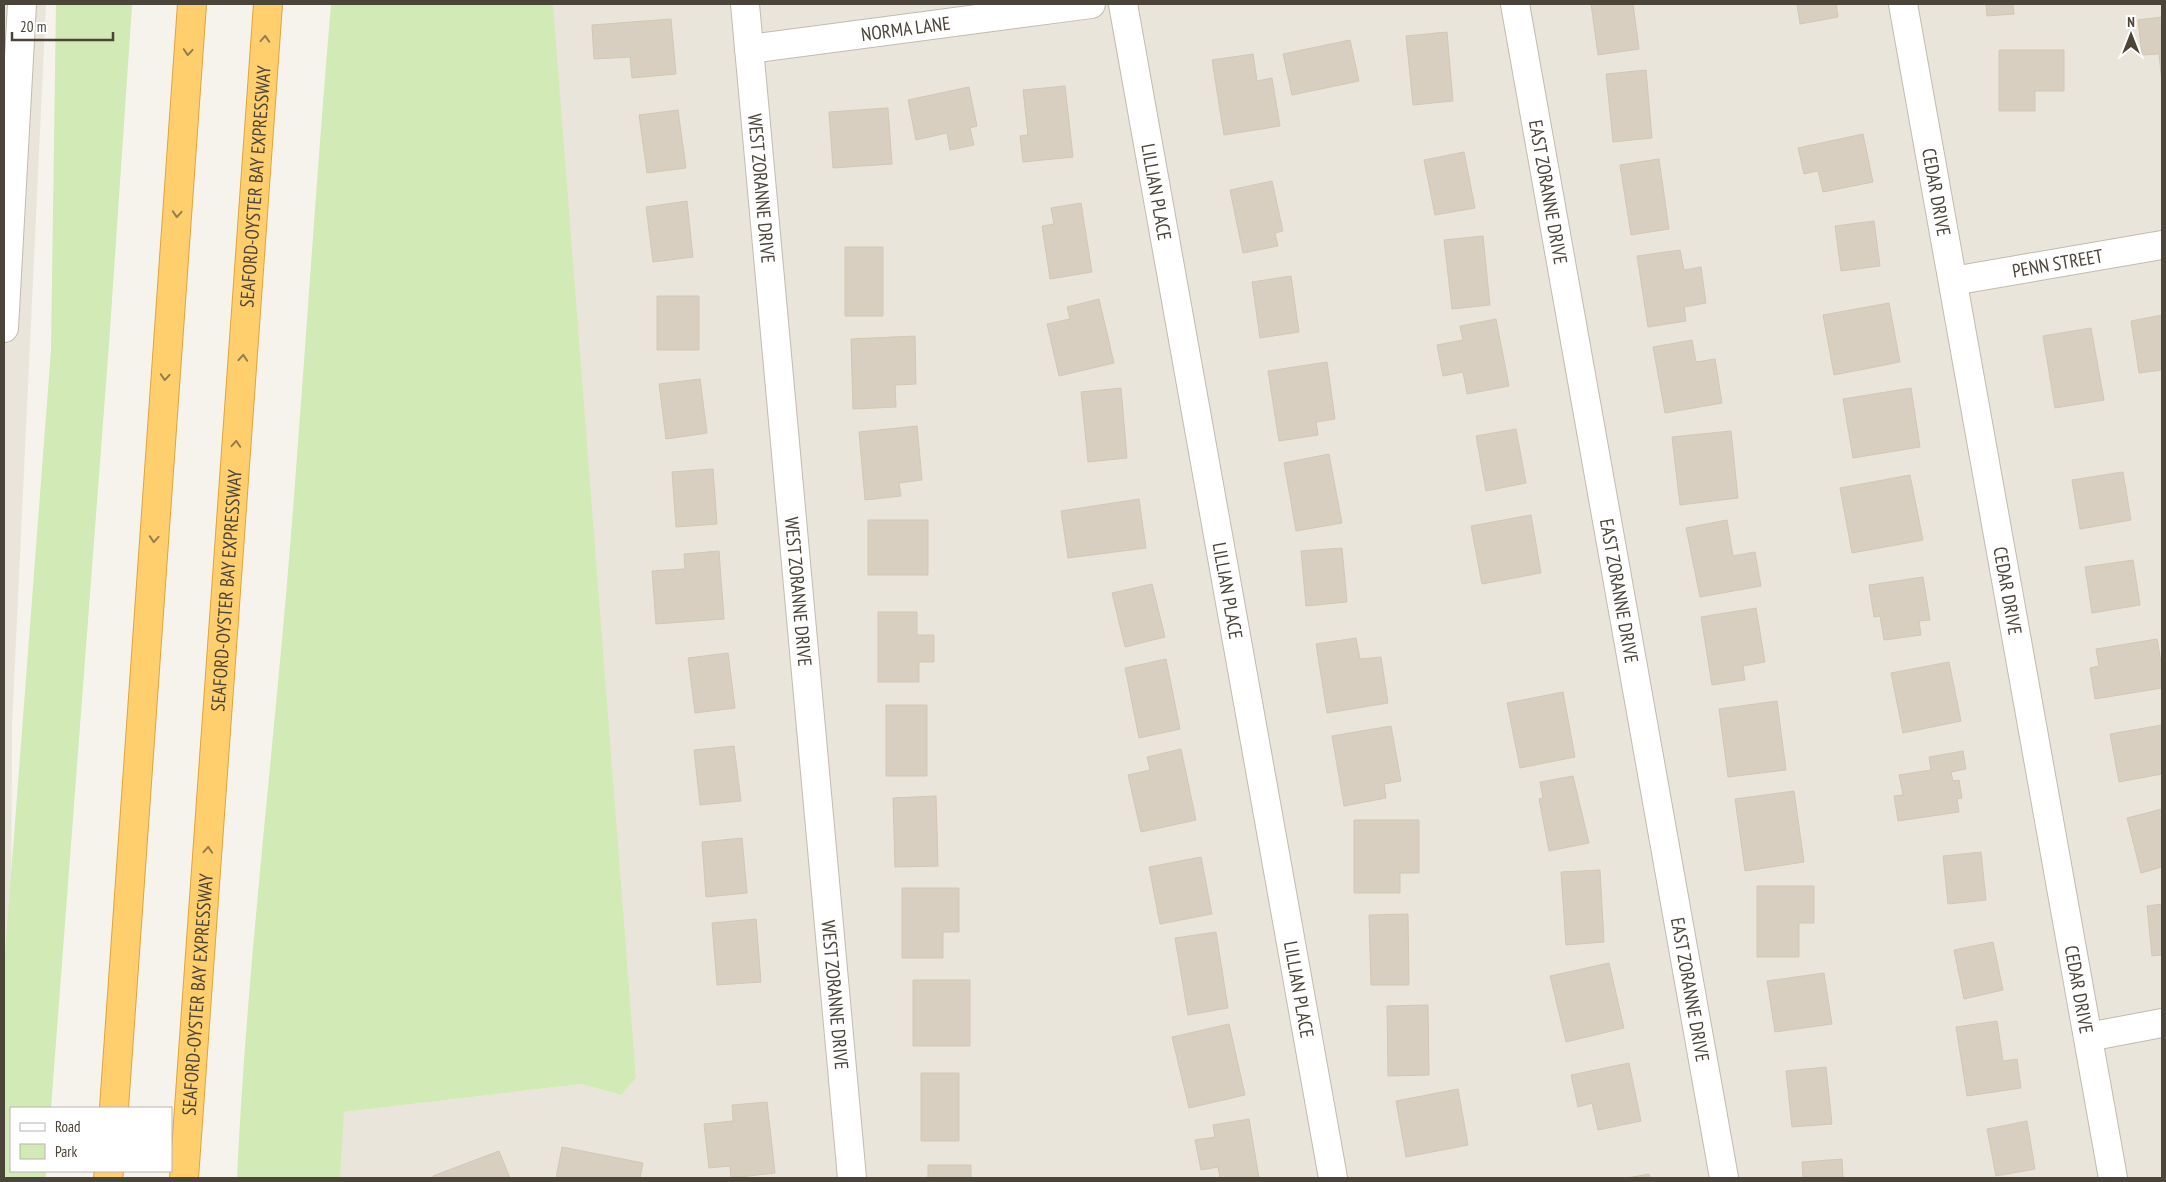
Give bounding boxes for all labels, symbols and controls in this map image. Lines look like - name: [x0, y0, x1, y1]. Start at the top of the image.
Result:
- scale bar: [12, 10, 114, 42]
- north arrow: [2106, 10, 2156, 60]
- street label: NORMA LANE: [860, 11, 952, 46]
- text: N: [2127, 13, 2135, 31]
- text: 20 m: [20, 17, 46, 36]
- one-way arrow: [260, 35, 271, 43]
- one-way arrow: [183, 49, 194, 57]
- street label: SEAFORD-OYSTER BAY EXPRESSWAY: [234, 64, 276, 308]
- street label: WEST ZORANNE DRIVE: [743, 112, 781, 264]
- street label: EAST ZORANNE DRIVE: [1524, 118, 1573, 266]
- street label: LILLIAN PLACE: [1136, 142, 1177, 242]
- street label: CEDAR DRIVE: [1917, 146, 1956, 238]
- one-way arrow: [172, 211, 183, 219]
- street label: PENN STREET: [2010, 243, 2105, 283]
- one-way arrow: [237, 354, 248, 362]
- one-way arrow: [160, 373, 171, 381]
- one-way arrow: [231, 440, 242, 448]
- street label: SEAFORD-OYSTER BAY EXPRESSWAY: [205, 468, 247, 712]
- street label: WEST ZORANNE DRIVE: [780, 516, 817, 667]
- street label: EAST ZORANNE DRIVE: [1595, 517, 1644, 665]
- one-way arrow: [149, 535, 160, 543]
- street label: LILLIAN PLACE: [1208, 540, 1248, 641]
- street label: CEDAR DRIVE: [1988, 545, 2028, 637]
- one-way arrow: [202, 846, 213, 854]
- street label: SEAFORD-OYSTER BAY EXPRESSWAY: [177, 872, 218, 1116]
- street label: EAST ZORANNE DRIVE: [1666, 915, 1715, 1064]
- street label: WEST ZORANNE DRIVE: [817, 919, 854, 1071]
- street label: LILLIAN PLACE: [1279, 939, 1320, 1040]
- street label: CEDAR DRIVE: [2060, 943, 2099, 1035]
- legend: [10, 1107, 172, 1172]
- text: Road: [55, 1117, 81, 1136]
- text: Park: [55, 1142, 77, 1161]

